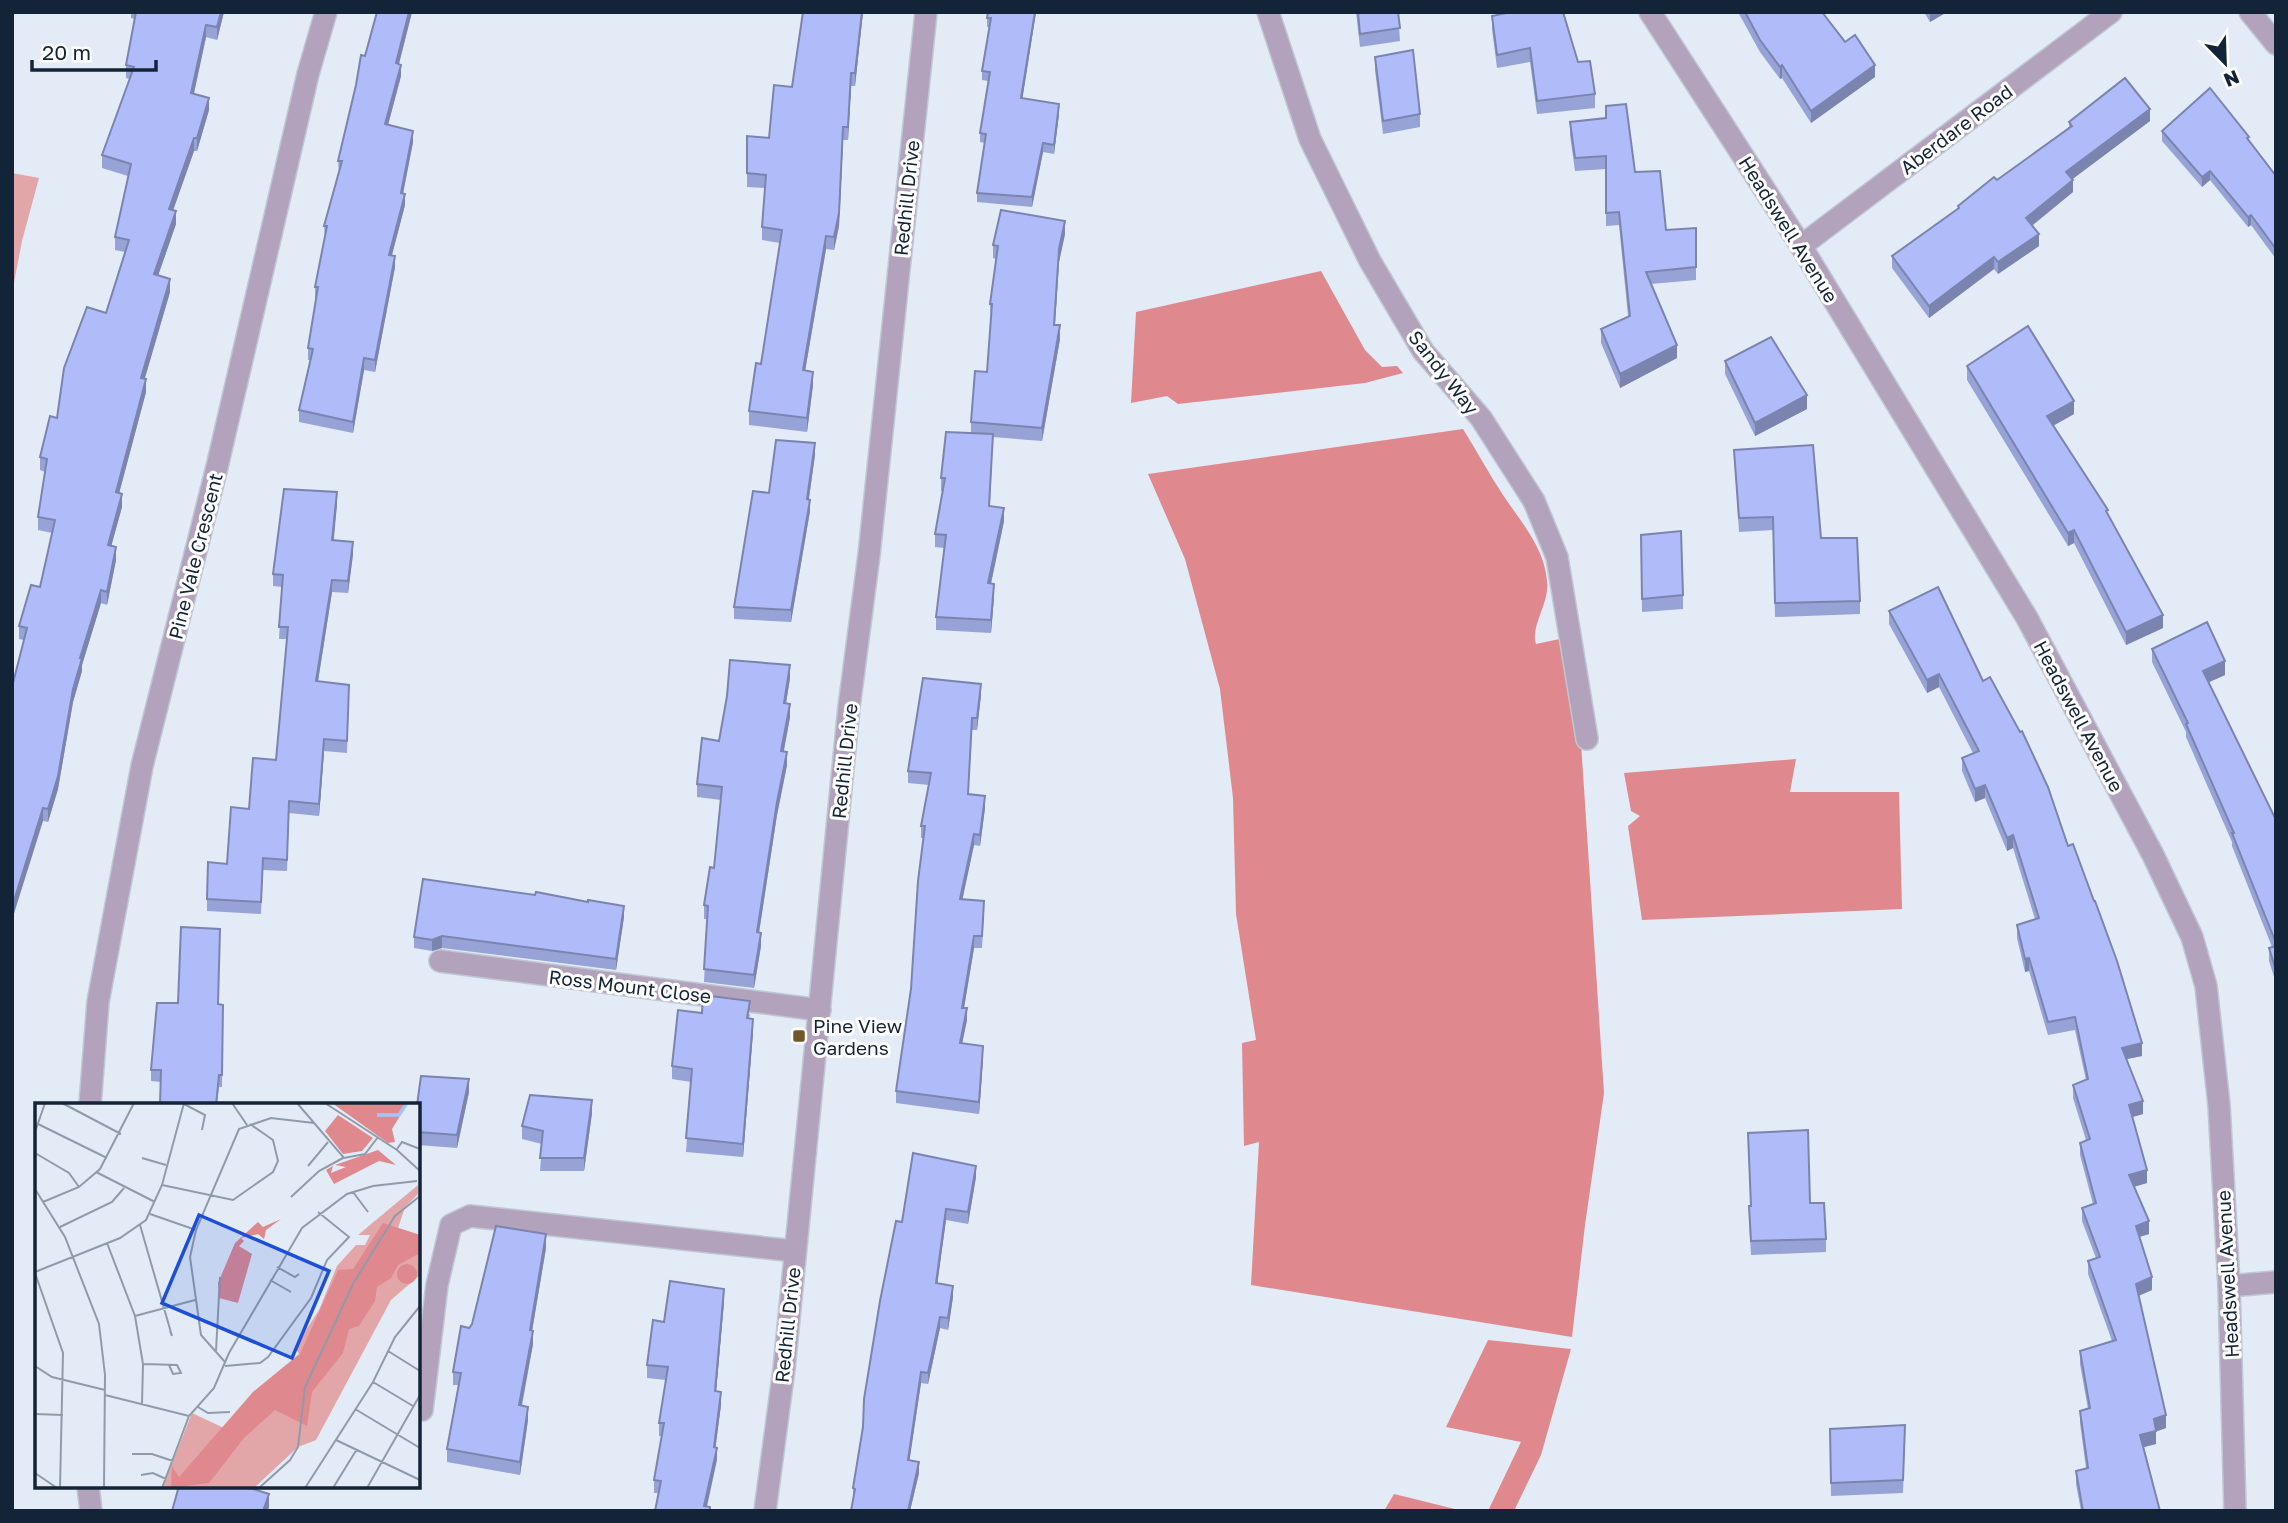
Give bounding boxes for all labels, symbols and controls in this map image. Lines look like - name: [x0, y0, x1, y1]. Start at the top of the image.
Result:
- scale bar: [32, 28, 156, 72]
- north arrow: [2190, 28, 2260, 98]
- text: 20 m: [42, 39, 91, 65]
- text: N: [2221, 66, 2243, 93]
- street label: Aberdare Road: [1895, 79, 2017, 179]
- street label: Redhill Drive: [888, 139, 924, 257]
- street label: Headswell Avenue: [1735, 152, 1843, 306]
- street label: Sandy Way: [1404, 325, 1484, 419]
- street label: Pine Vale Crescent: [163, 470, 227, 642]
- street label: Headswell Avenue: [2029, 636, 2129, 796]
- street label: Redhill Drive: [826, 702, 862, 820]
- street label: Ross Mount Close: [548, 965, 712, 1007]
- place label: Pine View Gardens: [813, 1014, 902, 1059]
- marker: Pine View Gardens: [791, 1028, 807, 1044]
- inset map: [35, 1103, 420, 1488]
- street label: Headswell Avenue: [2211, 1189, 2243, 1359]
- street label: Redhill Drive: [769, 1266, 805, 1384]

